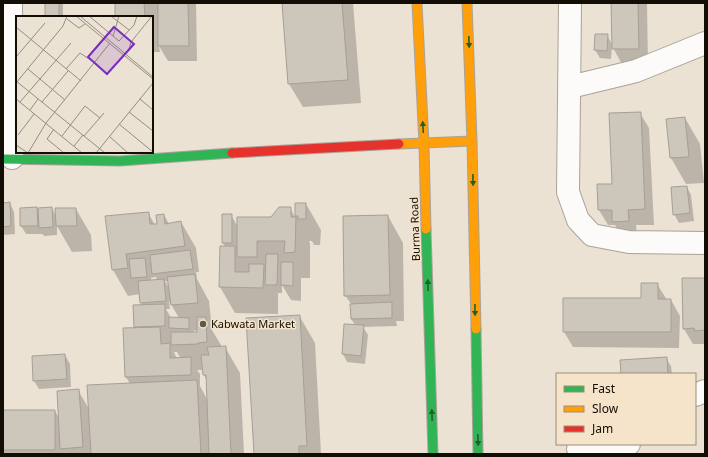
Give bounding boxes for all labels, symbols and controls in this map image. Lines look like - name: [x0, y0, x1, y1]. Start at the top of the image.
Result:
- inset map: [16, 16, 153, 153]
- one-way arrow: [465, 36, 472, 48]
- one-way arrow: [420, 121, 427, 133]
- one-way arrow: [470, 174, 476, 187]
- street label: Burma Road: [406, 197, 423, 261]
- one-way arrow: [425, 279, 432, 291]
- one-way arrow: [472, 304, 479, 316]
- place label: Kabwata Market: [211, 316, 295, 331]
- marker: Kabwata Market: [198, 319, 208, 329]
- legend: [556, 373, 696, 445]
- text: Fast: [592, 380, 616, 397]
- text: Slow: [592, 400, 619, 417]
- one-way arrow: [429, 408, 435, 421]
- text: Jam: [591, 420, 613, 437]
- one-way arrow: [475, 434, 481, 447]

